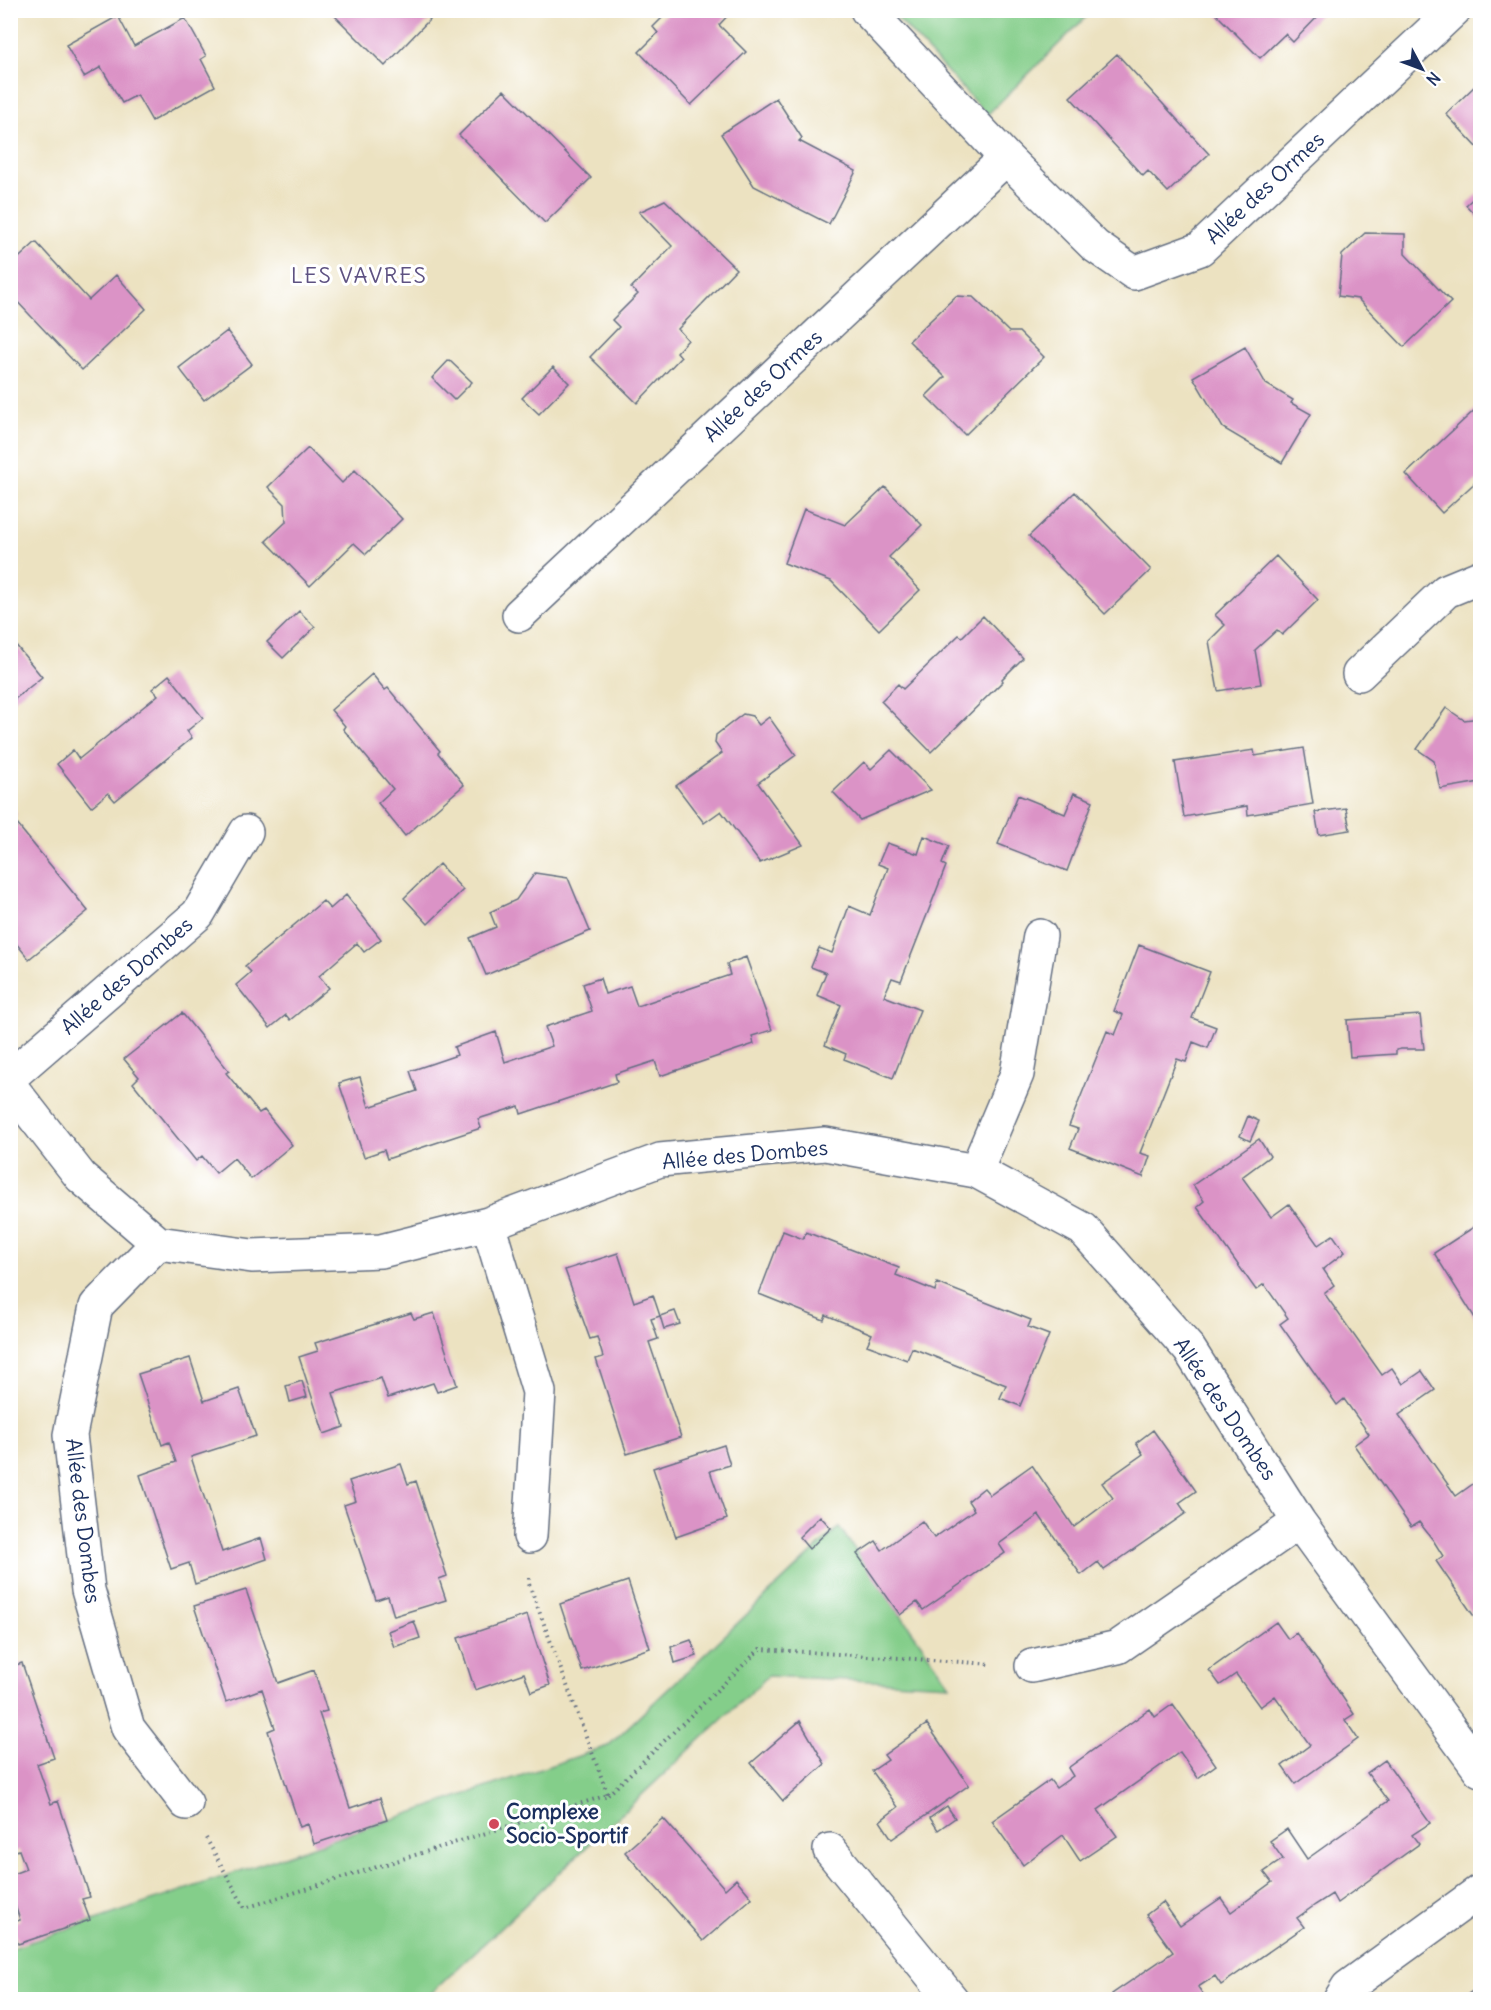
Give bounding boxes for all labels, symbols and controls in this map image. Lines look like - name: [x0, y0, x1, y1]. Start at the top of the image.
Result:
- north arrow: [1392, 39, 1452, 99]
- text: N: [1422, 68, 1444, 90]
- street label: Allée des Ormes: [1200, 126, 1330, 250]
- district label: LES VAVRES: [291, 261, 427, 289]
- street label: Allée des Ormes: [698, 324, 828, 448]
- street label: Allée des Dombes: [55, 911, 198, 1040]
- street label: Allée des Dombes: [661, 1134, 829, 1175]
- street label: Allée des Dombes: [1168, 1332, 1283, 1485]
- street label: Allée des Dombes: [60, 1437, 107, 1605]
- place label: Complexe Socio-Sportif: [506, 1798, 629, 1849]
- marker: Complexe Socio-Sportif: [487, 1817, 501, 1831]

